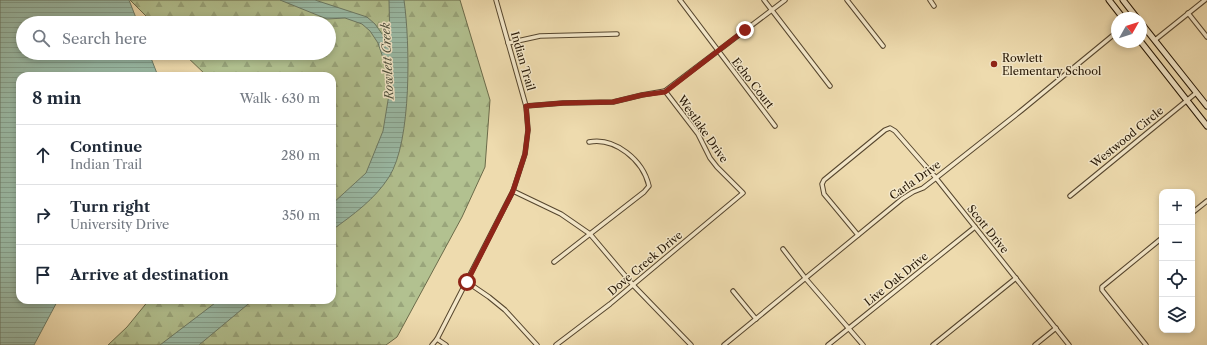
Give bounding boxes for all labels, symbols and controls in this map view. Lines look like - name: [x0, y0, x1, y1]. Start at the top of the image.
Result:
- north arrow: [1111, 12, 1147, 48]
- search box: [16, 16, 336, 60]
- water label: Rowlett Creek: [377, 21, 397, 101]
- route end: [736, 21, 754, 39]
- icon: search: [30, 27, 52, 49]
- text: Search here: [62, 29, 147, 48]
- street label: Indian Trail: [508, 30, 538, 93]
- place label: Rowlett Elementary School: [1002, 51, 1102, 78]
- street label: Echo Court: [729, 55, 777, 111]
- marker: Rowlett Elementary School: [989, 59, 999, 69]
- text: 8 min: [32, 88, 81, 108]
- text: Walk · 630 m: [240, 90, 320, 106]
- street label: Westlake Drive: [674, 92, 731, 165]
- street label: Westwood Circle: [1087, 103, 1166, 171]
- text: Continue: [70, 137, 142, 156]
- icon: ahead: [32, 144, 54, 166]
- text: 280 m: [281, 147, 320, 163]
- text: Indian Trail: [70, 156, 142, 172]
- street label: Carla Drive: [887, 157, 943, 203]
- map controls: [1159, 189, 1195, 333]
- button: +: [1159, 189, 1195, 225]
- text: Turn right: [70, 197, 150, 216]
- street label: Scott Drive: [964, 202, 1012, 256]
- icon: right: [32, 204, 54, 226]
- text: 350 m: [282, 207, 320, 223]
- text: University Drive: [70, 216, 169, 232]
- button: −: [1159, 225, 1195, 261]
- street label: Dove Creek Drive: [605, 228, 685, 298]
- street label: Live Oak Drive: [861, 249, 931, 309]
- button: locate: [1159, 261, 1195, 297]
- icon: arrive: [32, 264, 54, 286]
- text: Arrive at destination: [70, 265, 229, 284]
- route start: [458, 273, 476, 291]
- button: layers: [1159, 297, 1195, 333]

